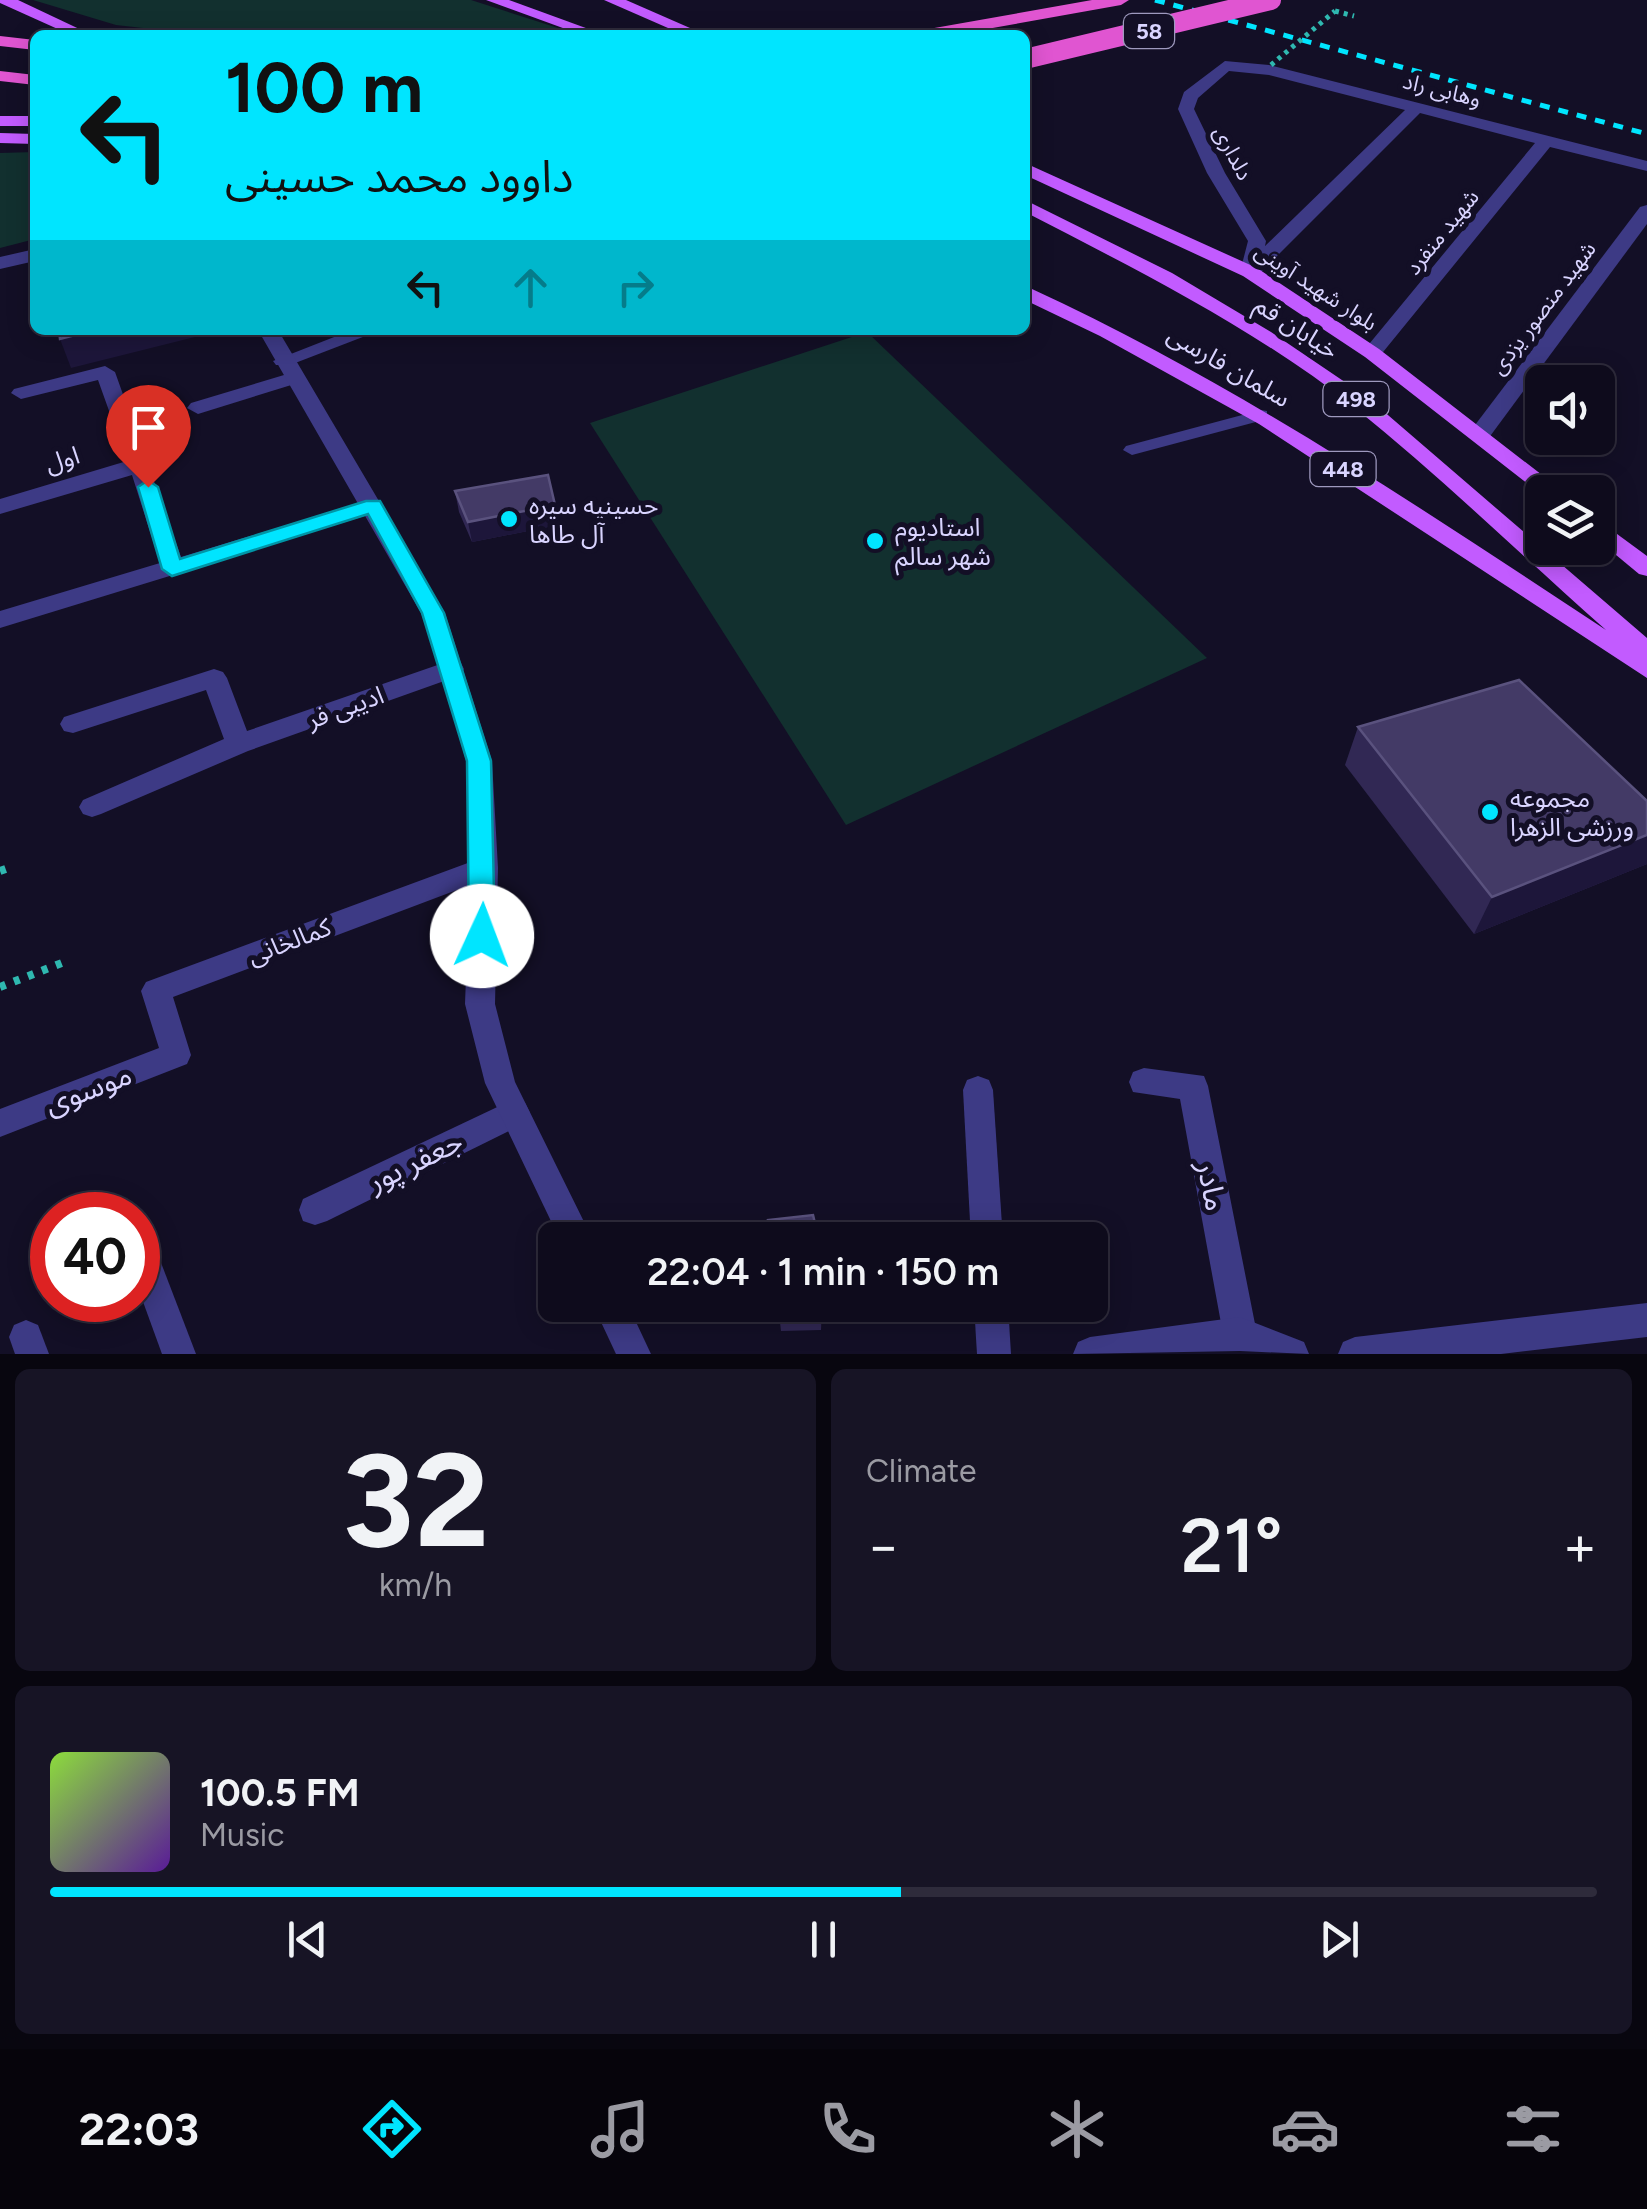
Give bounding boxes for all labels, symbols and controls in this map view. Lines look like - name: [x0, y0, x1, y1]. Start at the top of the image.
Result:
- road number: 58: [1124, 14, 1174, 48]
- text: 100 m: [225, 45, 423, 130]
- street label: وهابی راد: [1400, 67, 1484, 113]
- icon: left: [60, 70, 190, 200]
- street label: دلداری: [1207, 121, 1259, 185]
- text: داوود محمد حسینی: [225, 149, 573, 203]
- street label: شهید منفرد: [1399, 184, 1485, 280]
- street label: شهید منصور یزدی: [1484, 236, 1602, 380]
- street label: بلوار شهید آوینی: [1250, 237, 1382, 337]
- icon: left: [398, 260, 453, 315]
- icon: ahead: [503, 260, 558, 315]
- icon: right: [608, 260, 663, 315]
- street label: خیابان قم: [1247, 289, 1345, 369]
- street label: سلمان فارسی: [1162, 319, 1296, 413]
- map controls: [1525, 365, 1615, 565]
- button: sound: [1525, 365, 1615, 455]
- road number: 498: [1324, 382, 1388, 416]
- pin: [106, 385, 191, 488]
- icon: arrive: [121, 400, 176, 455]
- street label: اول: [41, 440, 83, 478]
- road number: 448: [1310, 452, 1376, 486]
- button: layers: [1525, 475, 1615, 565]
- place label: حسینیه سیره آل طاها: [529, 490, 658, 549]
- marker: حسینیه سیره آل طاها: [498, 508, 520, 530]
- place label: استادیوم شهر سالم: [895, 512, 991, 576]
- marker: استادیوم شهر سالم: [864, 530, 886, 552]
- street label: ادیبی فر: [302, 679, 388, 735]
- place label: مجموعه ورزشی الزهرا: [1510, 783, 1634, 842]
- marker: مجموعه ورزشی الزهرا: [1479, 801, 1501, 823]
- position arrow: [430, 884, 534, 988]
- street label: کمالخانی: [243, 911, 336, 971]
- street label: موسوی: [39, 1056, 137, 1122]
- street label: جعفر پور: [360, 1122, 469, 1201]
- street label: مادر: [1189, 1157, 1235, 1214]
- speed limit sign: 40: [30, 1192, 160, 1322]
- text: 22:04 · 1 min · 150 m: [647, 1249, 999, 1295]
- text: 32: [342, 1423, 489, 1579]
- text: Climate: [866, 1452, 977, 1490]
- text: 21°: [1180, 1501, 1283, 1591]
- text: −: [866, 1513, 900, 1579]
- text: +: [1563, 1513, 1597, 1579]
- text: km/h: [379, 1566, 452, 1604]
- text: 100.5 FM: [200, 1770, 359, 1816]
- text: Music: [200, 1816, 285, 1854]
- icon: previous: [280, 1912, 335, 1967]
- icon: pause: [796, 1912, 851, 1967]
- icon: next: [1312, 1912, 1367, 1967]
- icon: directions: [357, 2094, 427, 2164]
- icon: music: [585, 2094, 655, 2164]
- icon: phone: [813, 2094, 883, 2164]
- icon: climate: [1042, 2094, 1112, 2164]
- icon: car: [1270, 2094, 1340, 2164]
- icon: filters: [1498, 2094, 1568, 2164]
- text: 22:03: [79, 2102, 199, 2156]

